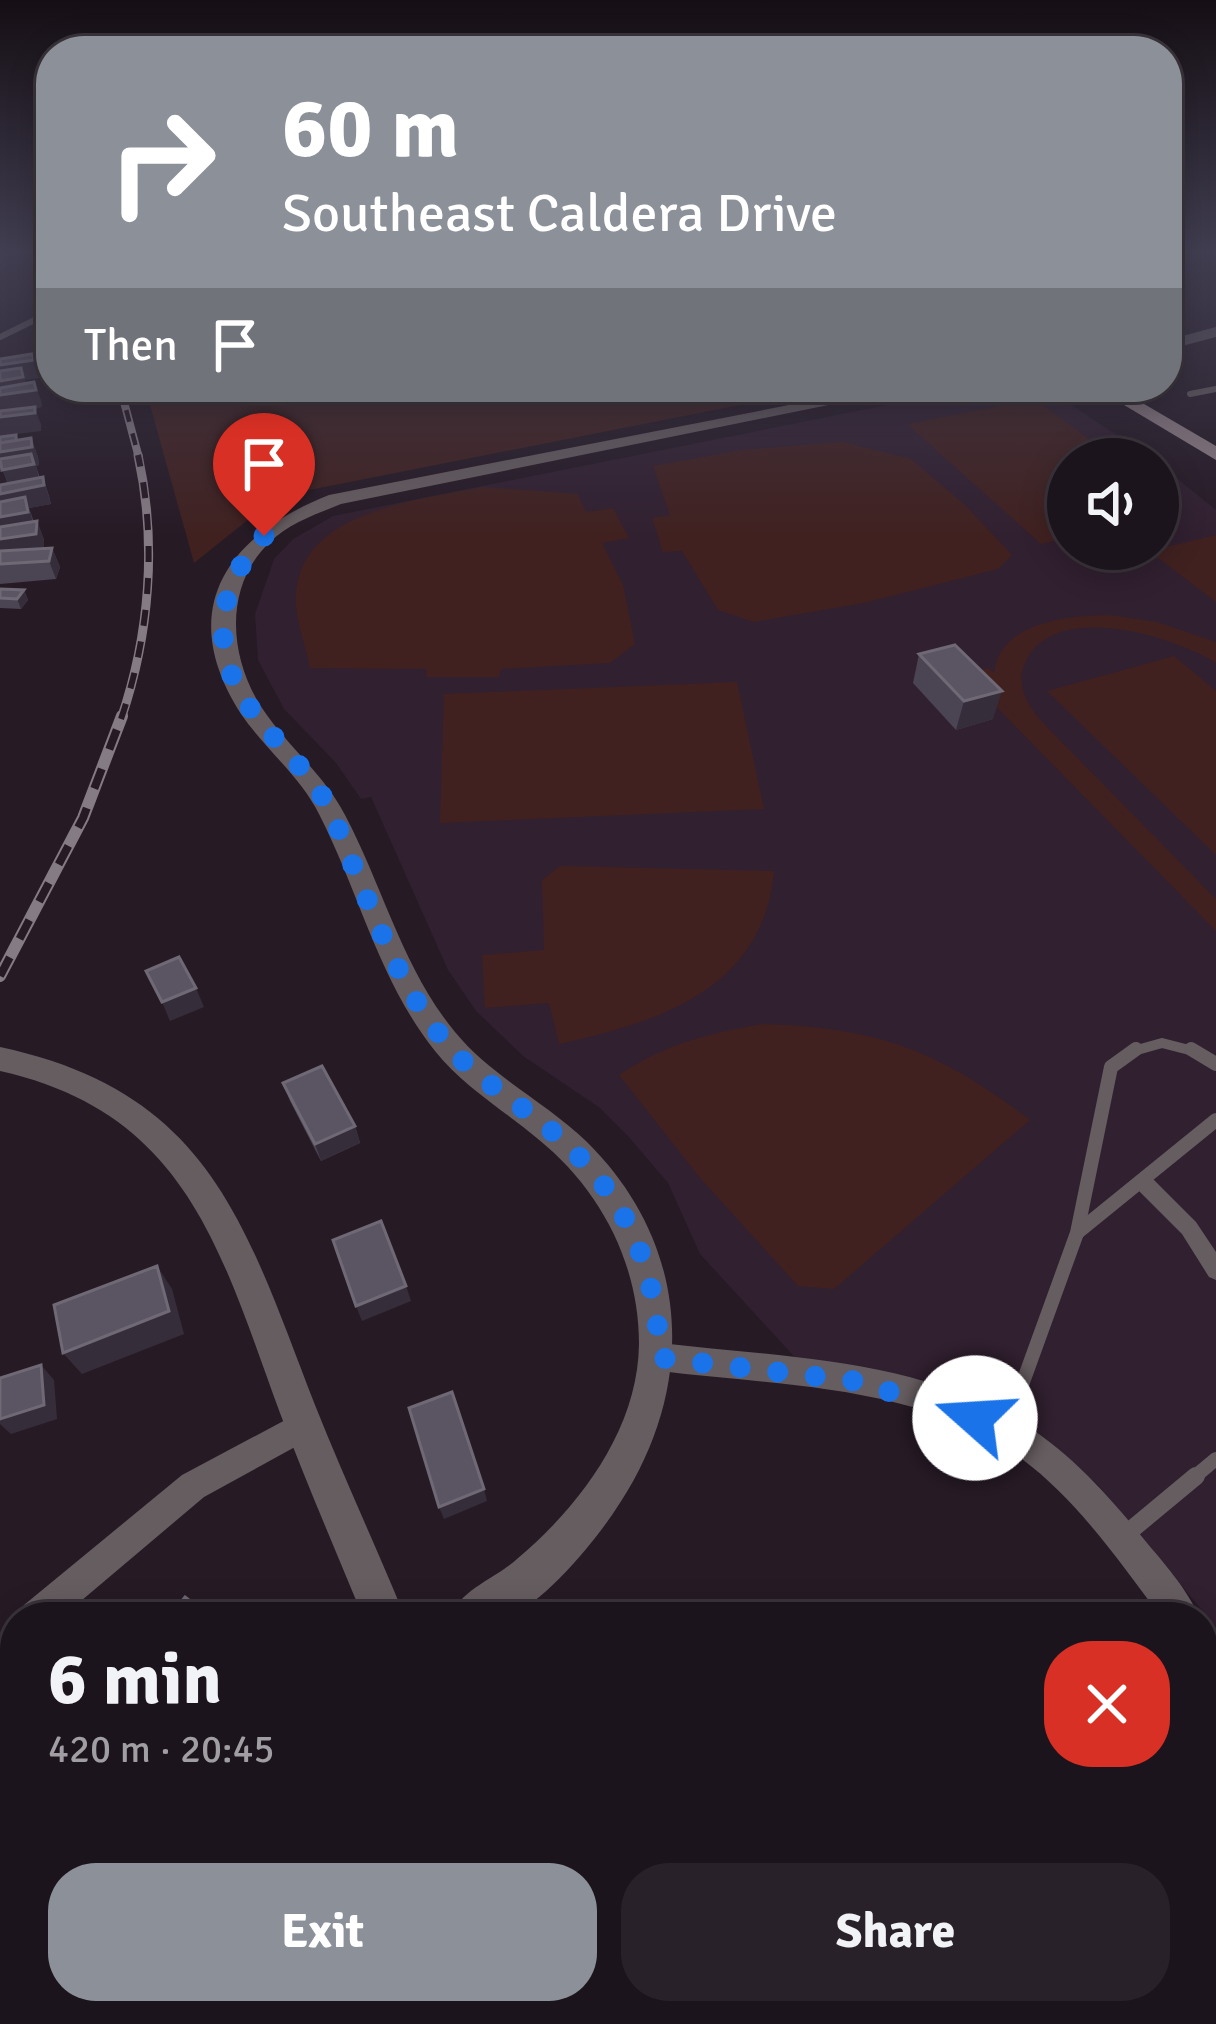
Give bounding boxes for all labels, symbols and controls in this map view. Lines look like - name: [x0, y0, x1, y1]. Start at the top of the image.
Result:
- text: 60 m: [282, 77, 459, 181]
- icon: right: [84, 84, 240, 240]
- text: Southeast Caldera Drive: [282, 180, 837, 247]
- icon: arrive: [202, 312, 268, 378]
- text: Then: [84, 318, 178, 373]
- pin: [213, 413, 315, 536]
- icon: arrive: [231, 431, 297, 497]
- map controls: [1047, 438, 1179, 570]
- button: sound: [1047, 438, 1179, 570]
- position arrow: [912, 1355, 1038, 1481]
- text: 6 min: [48, 1635, 222, 1724]
- button: close: [1044, 1641, 1170, 1767]
- text: 420 m · 20:45: [48, 1725, 275, 1773]
- button: Exit: [48, 1863, 597, 2001]
- button: Share: [621, 1863, 1170, 2001]

